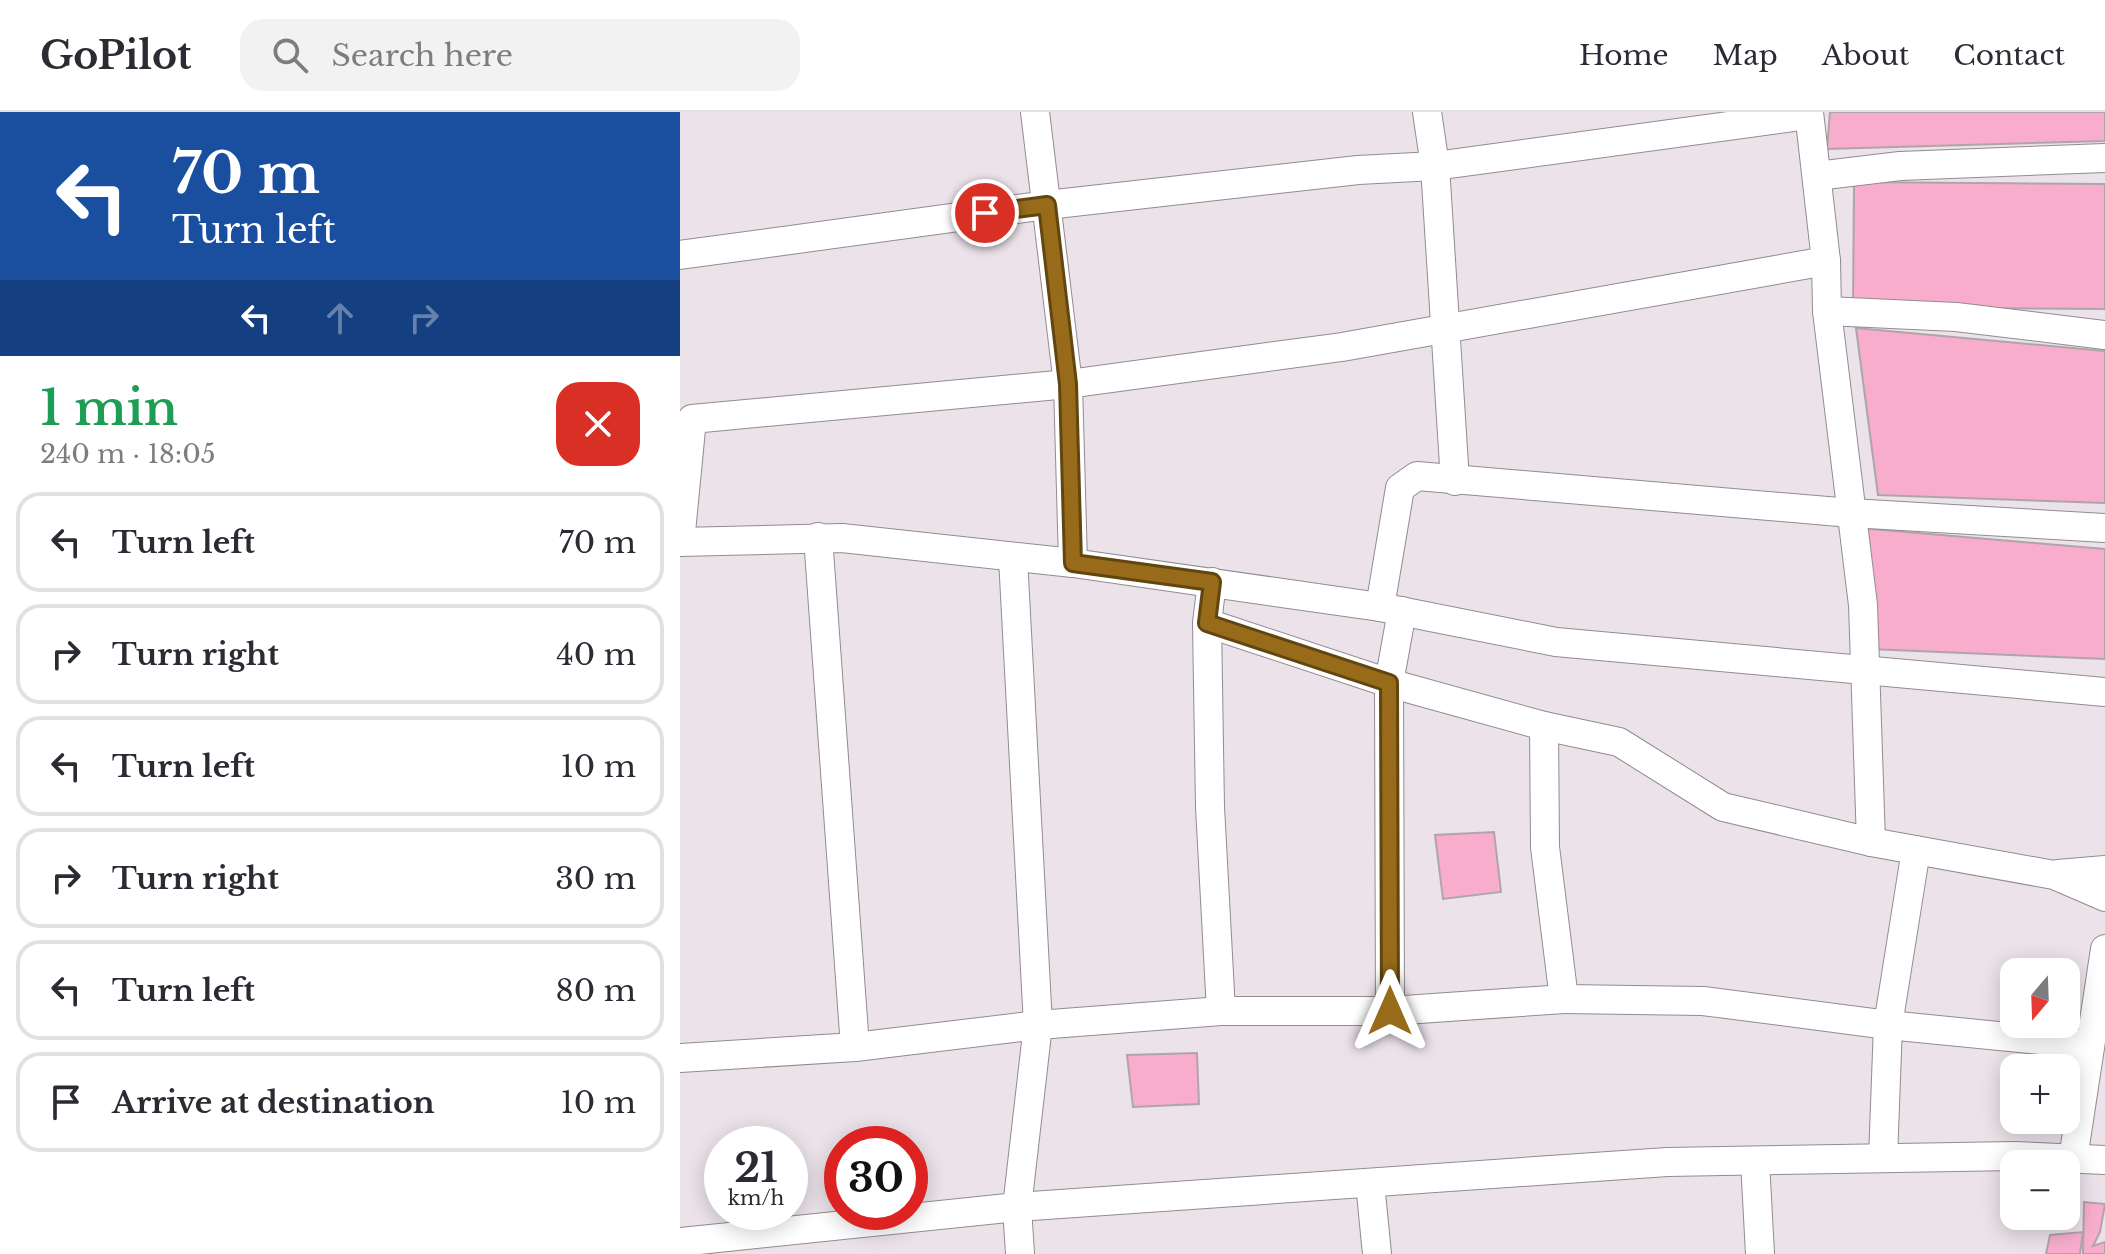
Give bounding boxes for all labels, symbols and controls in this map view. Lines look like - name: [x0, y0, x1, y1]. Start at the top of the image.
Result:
- search box: [240, 19, 800, 91]
- text: GoPilot: [40, 32, 192, 79]
- icon: search: [268, 33, 312, 77]
- text: Search here: [332, 37, 513, 74]
- text: Home: [1579, 38, 1669, 73]
- text: Map: [1713, 38, 1778, 73]
- text: About: [1822, 38, 1909, 73]
- text: Contact: [1953, 38, 2065, 73]
- text: 70 m: [172, 139, 320, 208]
- icon: left: [40, 144, 144, 248]
- pin: [951, 179, 1019, 247]
- icon: arrive: [963, 191, 1007, 235]
- text: Turn left: [172, 208, 336, 253]
- icon: left: [234, 296, 278, 340]
- icon: ahead: [318, 296, 362, 340]
- icon: right: [402, 296, 446, 340]
- text: 1 min: [40, 378, 178, 438]
- button: close: [556, 382, 640, 466]
- text: 240 m · 18:05: [40, 438, 216, 470]
- icon: left: [44, 520, 88, 564]
- text: Turn left: [112, 524, 255, 561]
- text: 70 m: [559, 524, 636, 561]
- icon: right: [44, 632, 88, 676]
- text: Turn right: [112, 636, 279, 673]
- text: 40 m: [556, 636, 636, 673]
- icon: left: [44, 744, 88, 788]
- text: Turn left: [112, 748, 255, 785]
- text: 10 m: [560, 748, 636, 785]
- icon: right: [44, 856, 88, 900]
- text: Turn right: [112, 860, 279, 897]
- text: 30 m: [555, 860, 636, 897]
- north arrow: [2000, 958, 2080, 1038]
- map controls: [2000, 958, 2080, 1230]
- icon: left: [44, 968, 88, 1012]
- position arrow: [1348, 969, 1432, 1053]
- text: Turn left: [112, 972, 255, 1009]
- text: 80 m: [556, 972, 636, 1009]
- button: +: [2000, 1054, 2080, 1134]
- icon: arrive: [44, 1080, 88, 1124]
- text: Arrive at destination: [112, 1084, 435, 1121]
- text: 10 m: [560, 1084, 636, 1121]
- speed limit sign: 30: [824, 1126, 928, 1230]
- text: 21: [734, 1143, 778, 1193]
- button: −: [2000, 1150, 2080, 1230]
- text: km/h: [728, 1186, 784, 1210]

